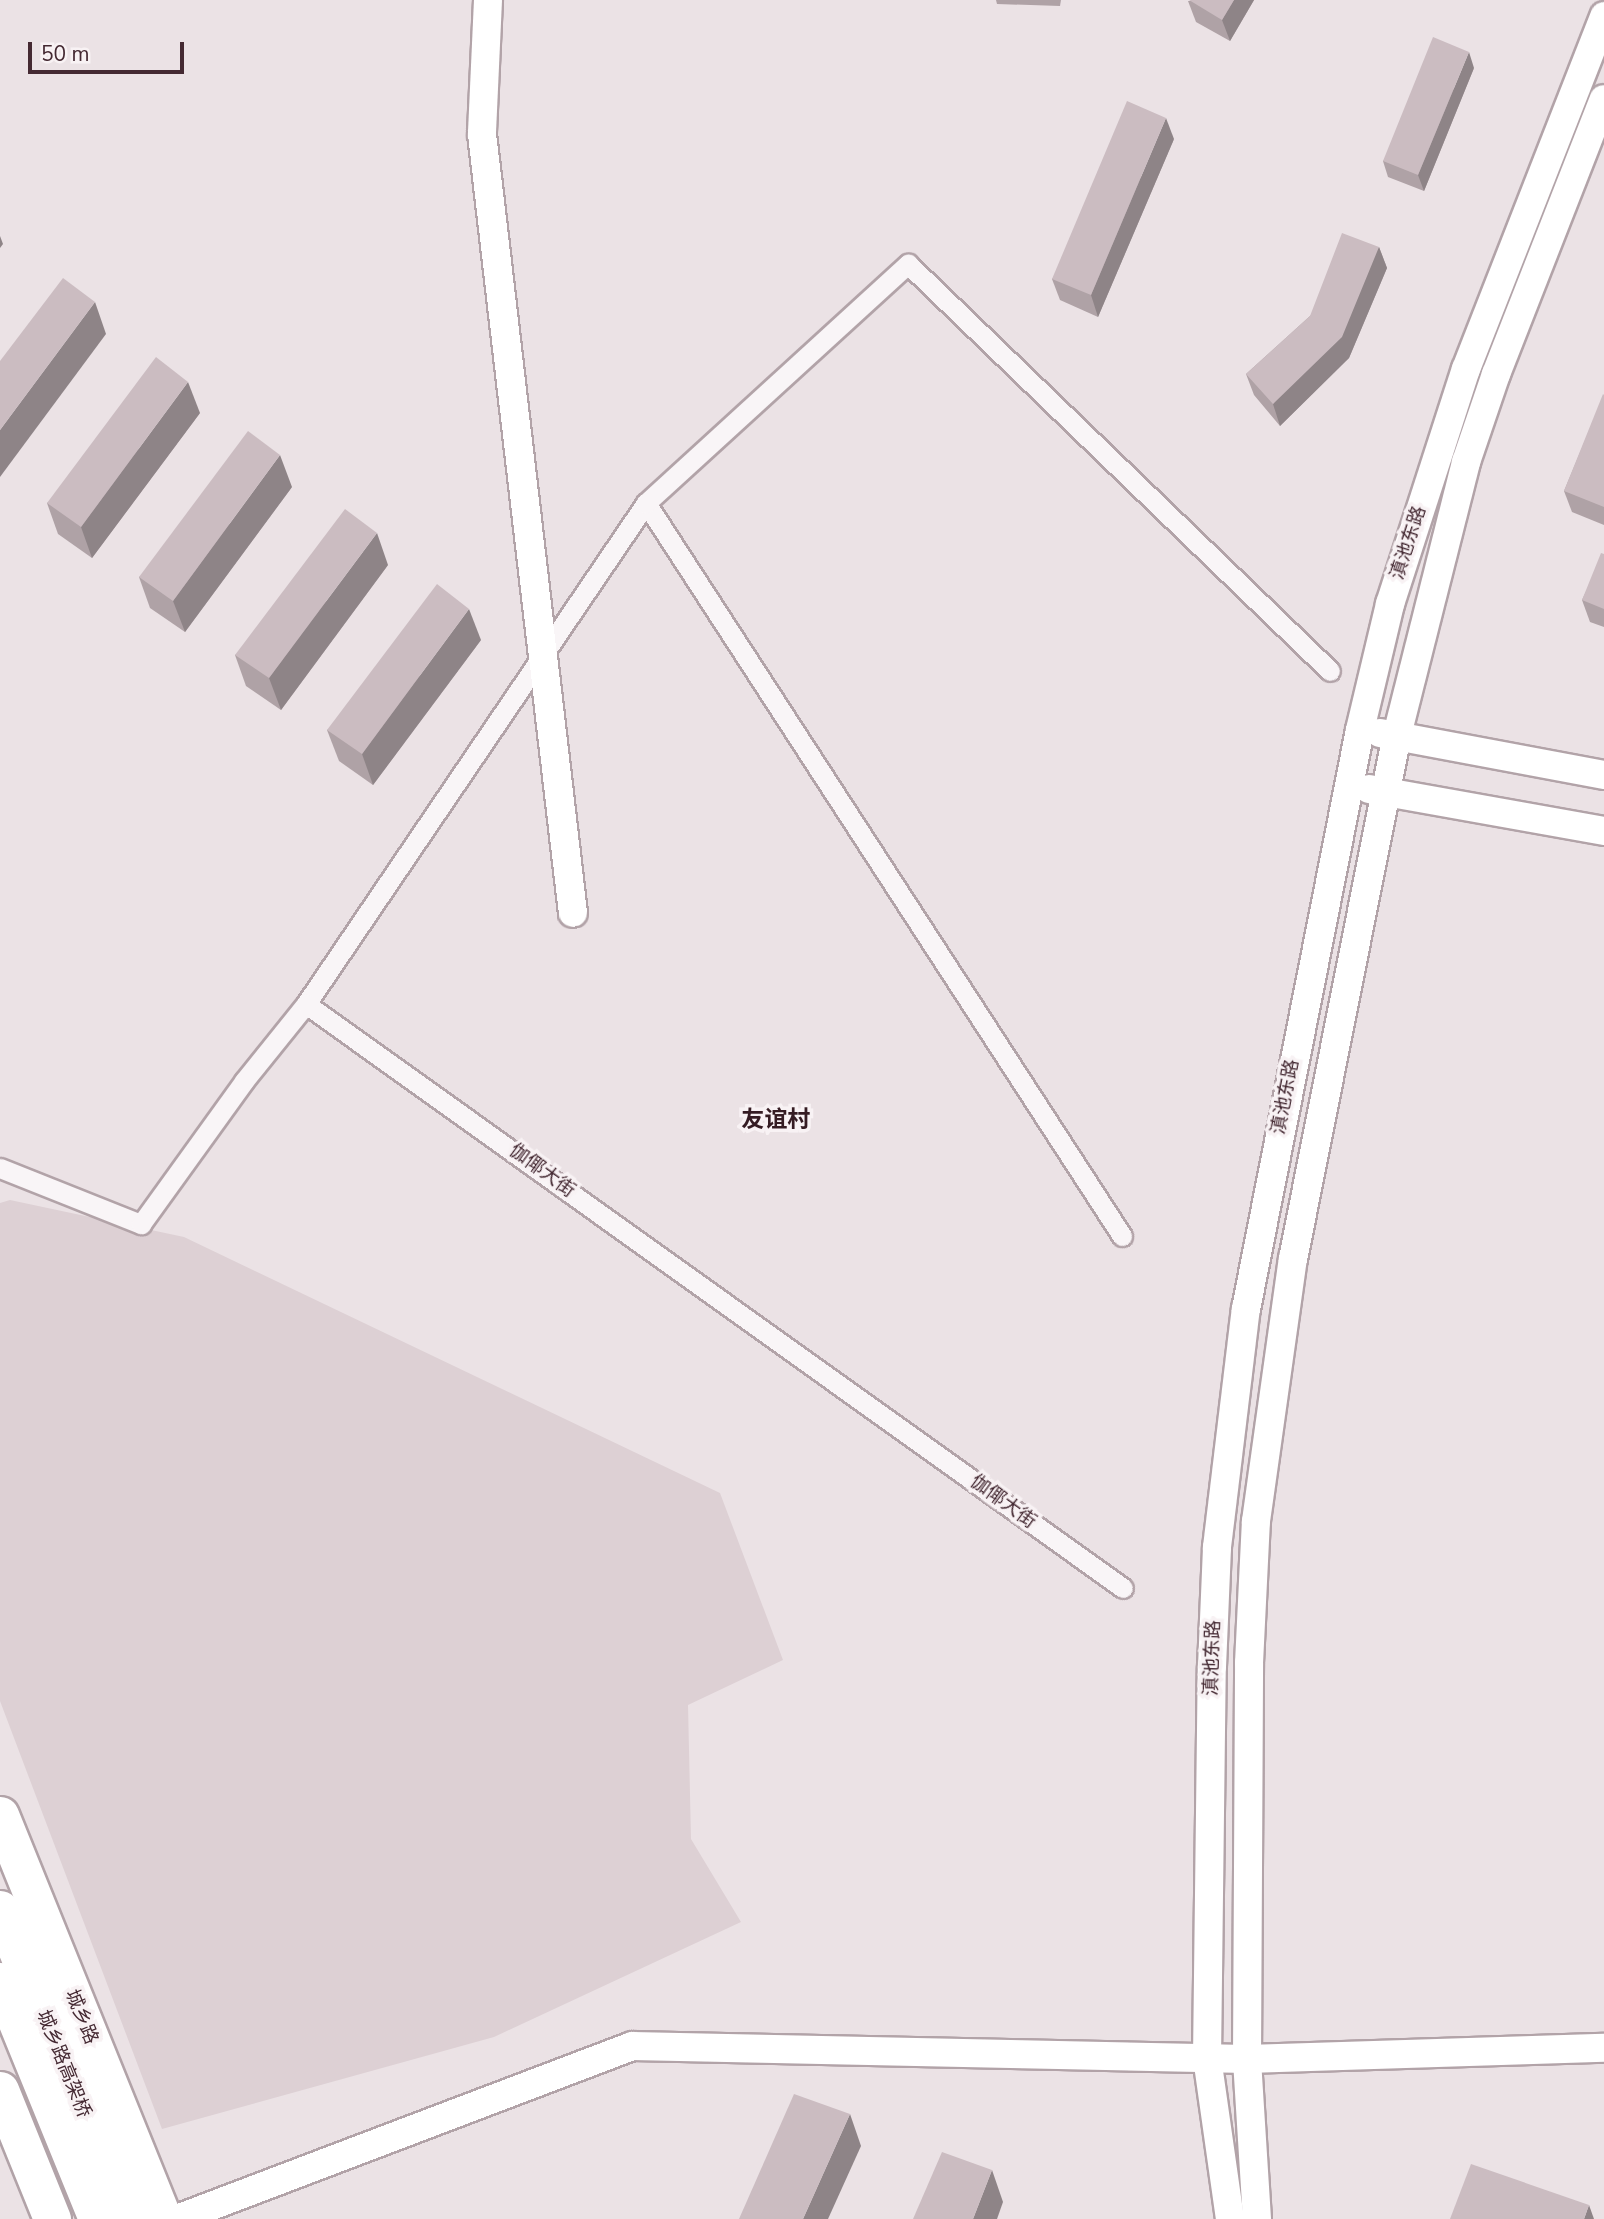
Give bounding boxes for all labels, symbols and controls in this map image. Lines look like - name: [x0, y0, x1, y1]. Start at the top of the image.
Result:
- scale bar: [32, 28, 187, 72]
- text: 50 m: [41, 40, 90, 68]
- street label: 滇池东路: [1386, 503, 1432, 583]
- street label: 滇池东路: [1268, 1058, 1304, 1136]
- district label: 友谊村: [742, 1106, 810, 1134]
- street label: 伽倻大街: [505, 1139, 579, 1203]
- street label: 伽倻大街: [966, 1470, 1040, 1534]
- street label: 滇池东路: [1200, 1620, 1226, 1696]
- street label: 城乡路: [60, 1986, 102, 2048]
- street label: 城乡路高架桥: [31, 2007, 95, 2121]

